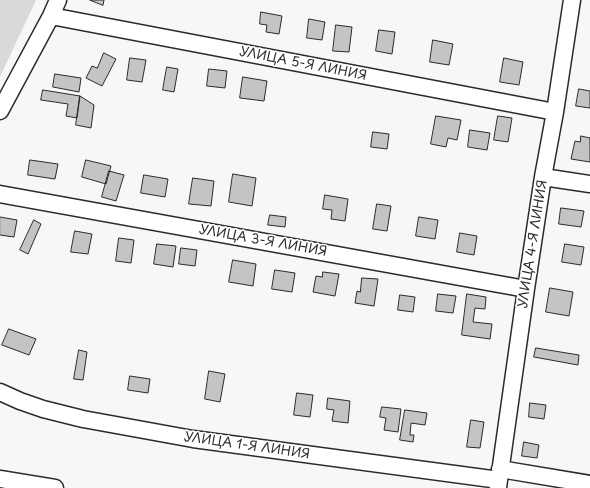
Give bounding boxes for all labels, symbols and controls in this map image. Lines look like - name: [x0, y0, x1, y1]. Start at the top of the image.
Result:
- street label: УЛИЦА 5-Я ЛИНИЯ: [238, 44, 368, 84]
- street label: УЛИЦА 4-Я ЛИНИЯ: [515, 179, 551, 309]
- street label: УЛИЦА 3-Я ЛИНИЯ: [198, 222, 328, 260]
- street label: УЛИЦА 1-Я ЛИНИЯ: [183, 429, 311, 463]

